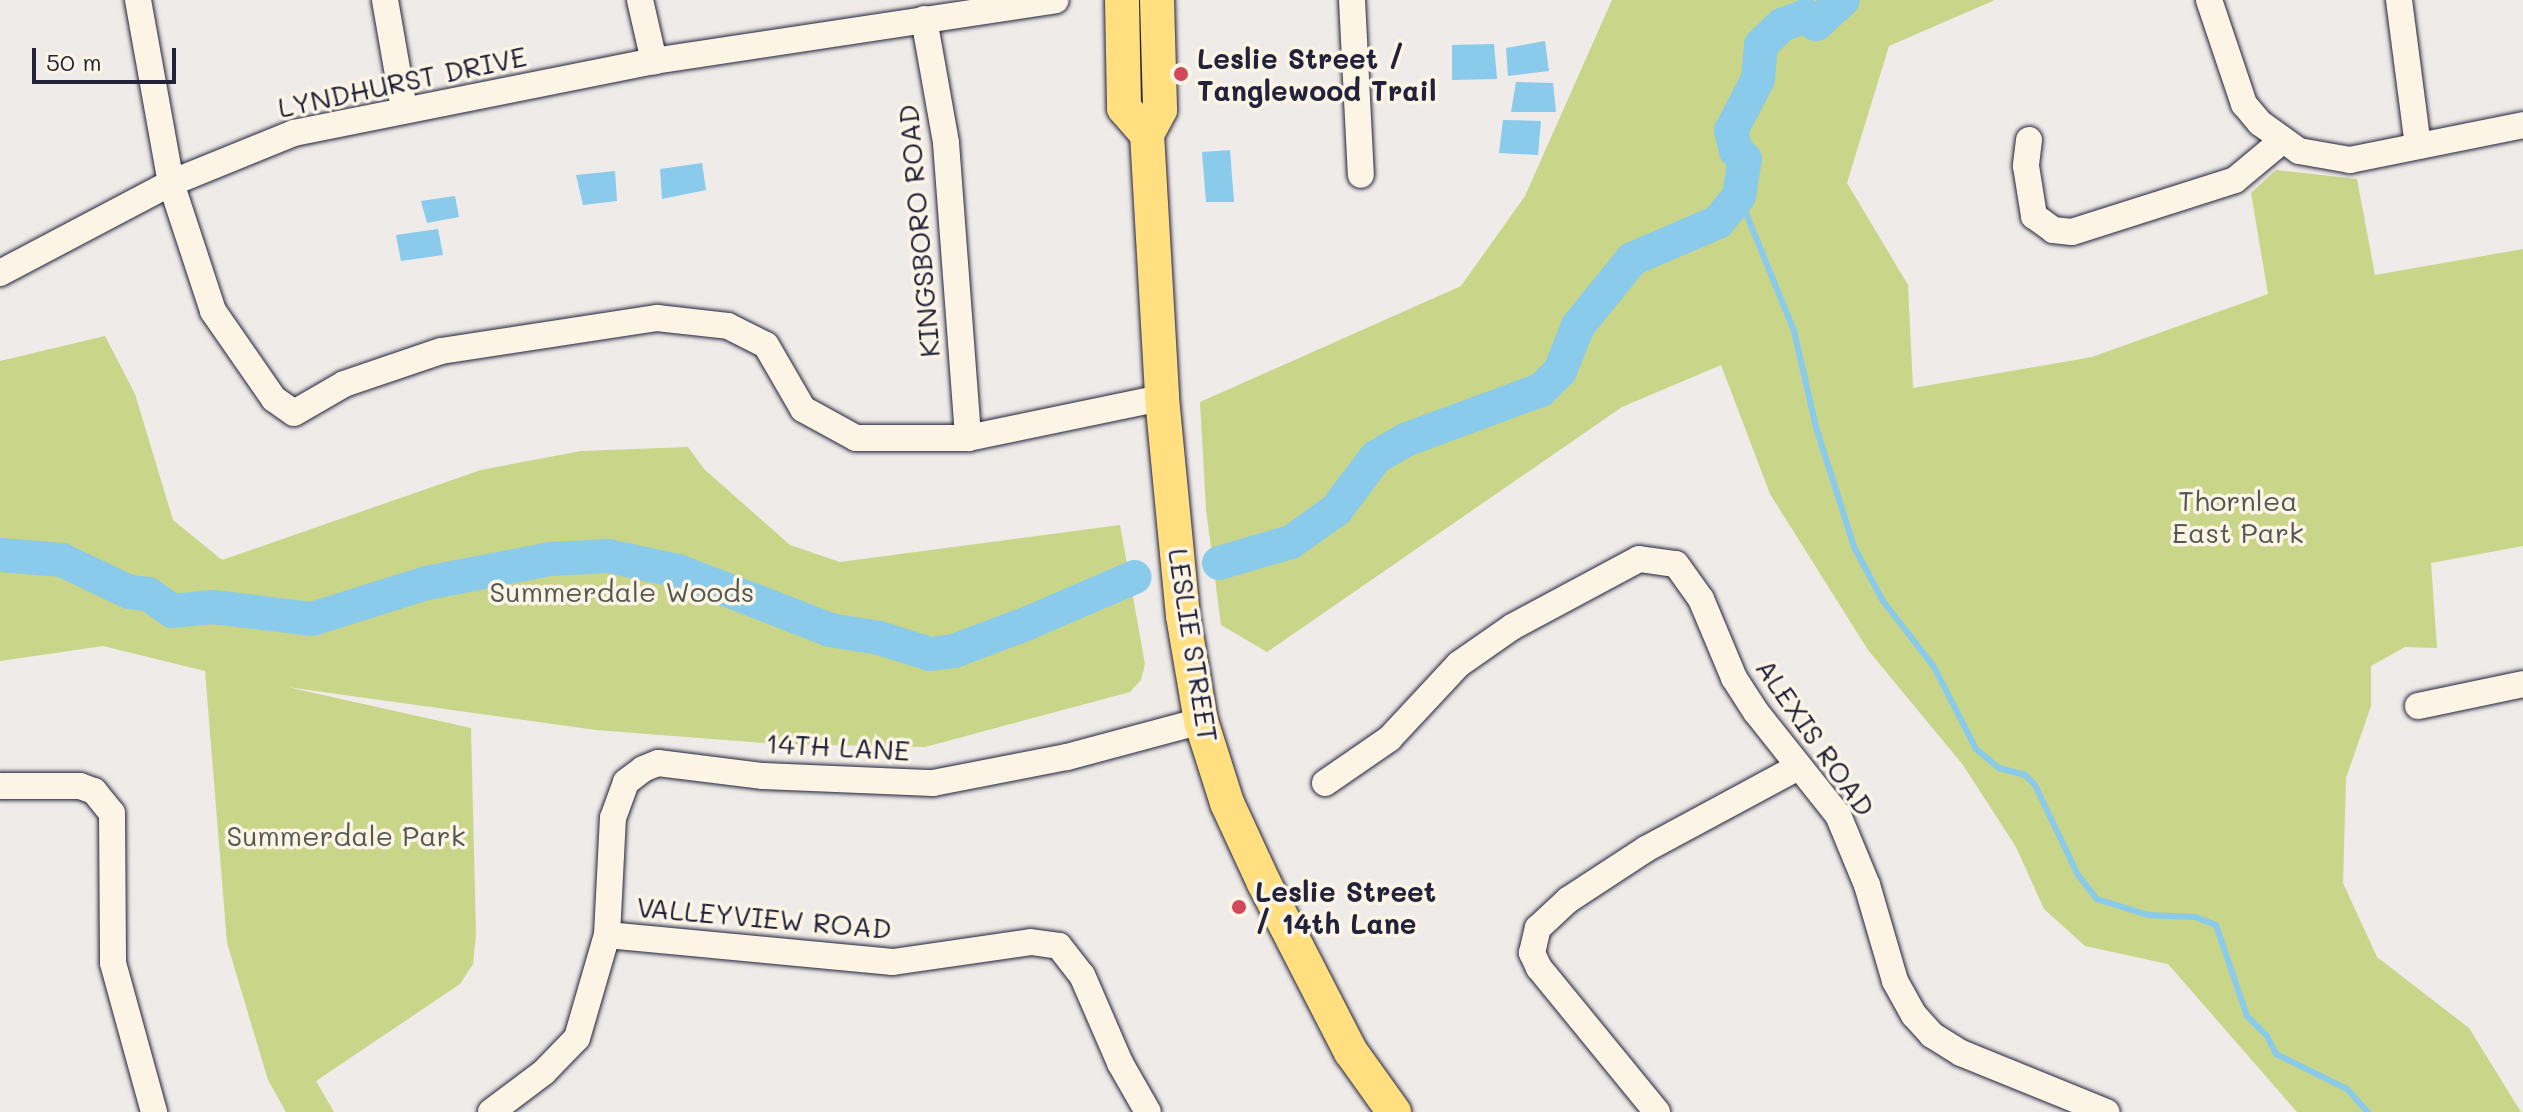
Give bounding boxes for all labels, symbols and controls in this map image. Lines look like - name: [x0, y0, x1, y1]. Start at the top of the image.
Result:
- scale bar: [36, 32, 180, 82]
- street label: LYNDHURST DRIVE: [275, 38, 529, 124]
- place label: Leslie Street / Tanglewood Trail: [1197, 41, 1436, 107]
- text: 50 m: [46, 46, 102, 77]
- marker: Leslie Street / Tanglewood Trail: [1172, 65, 1190, 83]
- street label: KINGSBORO ROAD: [890, 103, 946, 359]
- park label: Thornlea East Park: [2172, 483, 2304, 549]
- street label: LESLIE STREET: [1162, 546, 1226, 744]
- park label: Summerdale Woods: [490, 574, 754, 608]
- street label: ALEXIS ROAD: [1749, 652, 1883, 822]
- street label: 14TH LANE: [765, 725, 911, 767]
- park label: Summerdale Park: [226, 818, 466, 852]
- place label: Leslie Street / 14th Lane: [1255, 874, 1436, 940]
- street label: VALLEYVIEW ROAD: [635, 889, 893, 945]
- marker: Leslie Street / 14th Lane: [1230, 898, 1248, 916]

